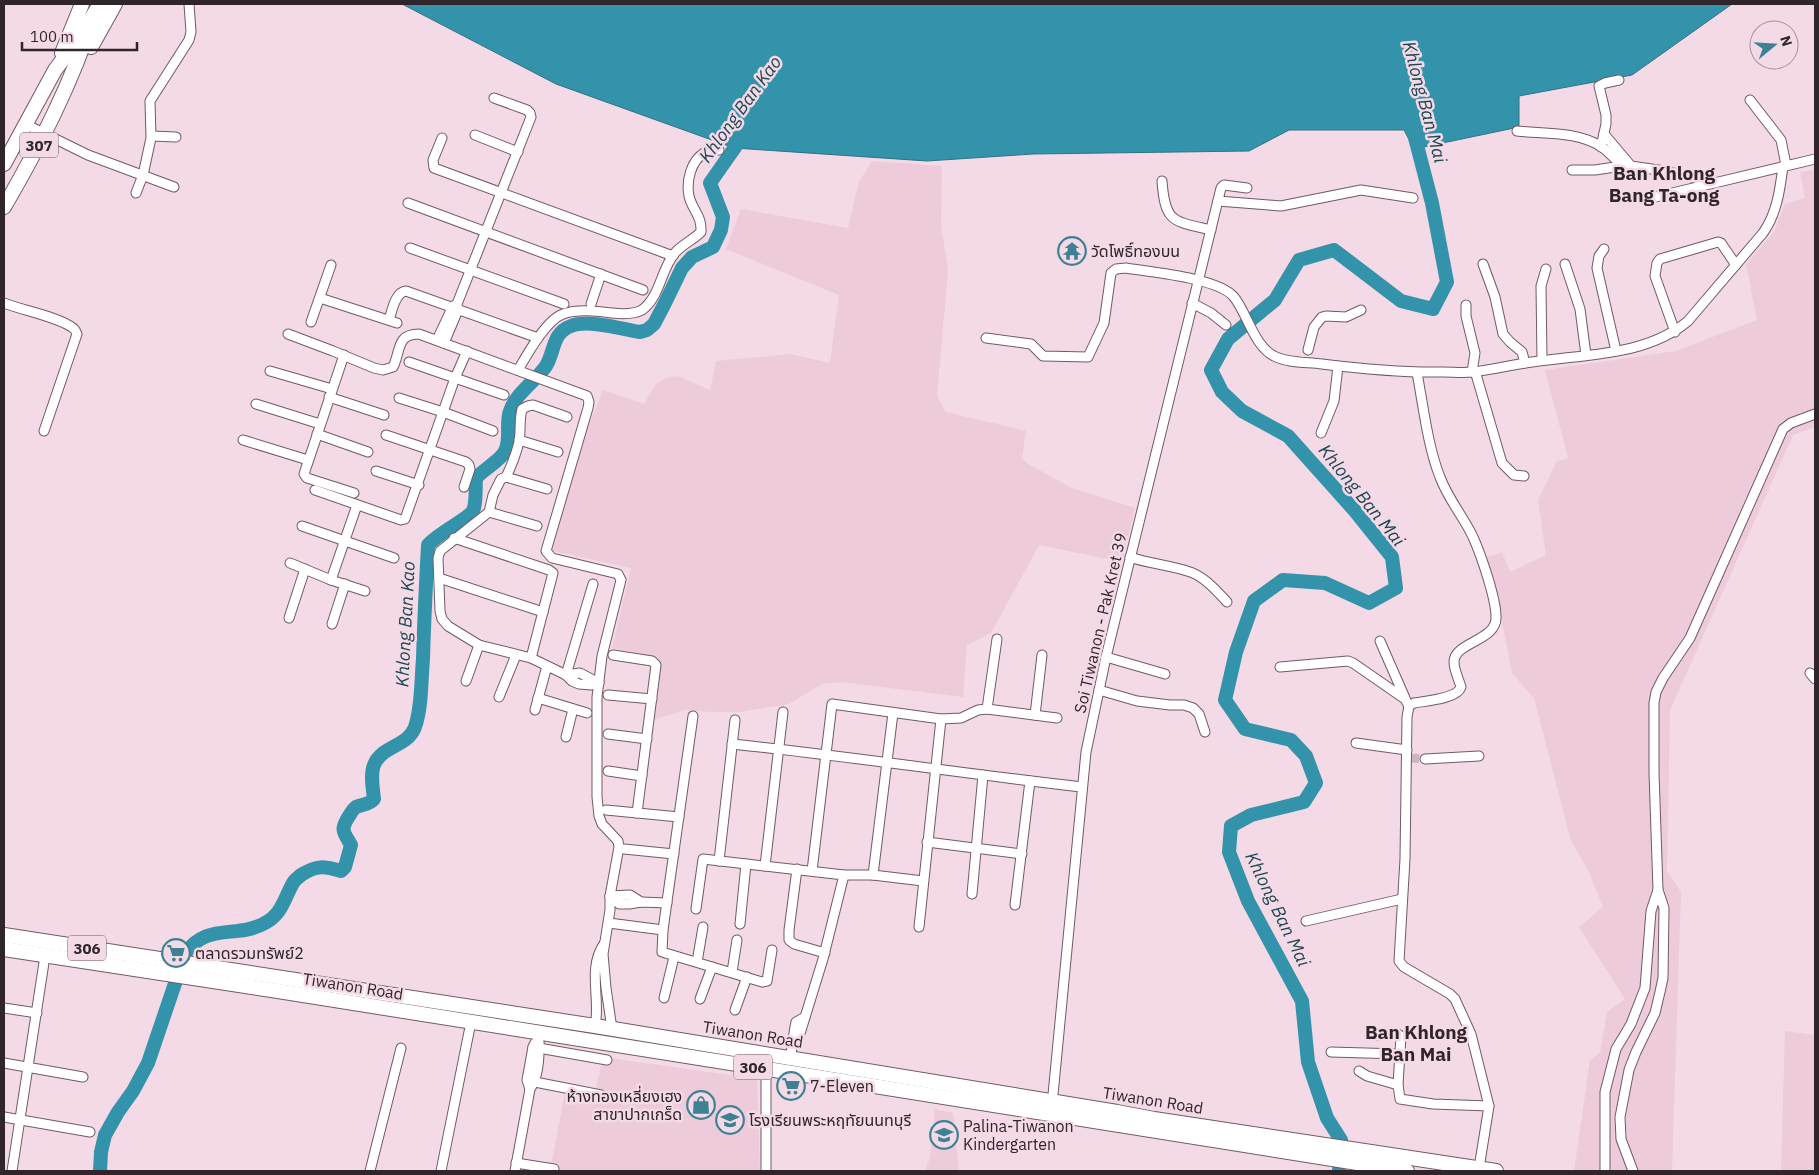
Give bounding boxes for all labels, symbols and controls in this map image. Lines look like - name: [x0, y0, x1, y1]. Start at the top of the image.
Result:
- scale bar: [22, 20, 138, 52]
- north arrow: [1749, 20, 1799, 70]
- text: 100 m: [30, 27, 74, 46]
- text: N: [1776, 33, 1796, 49]
- water label: Khlong Ban Mai: [1398, 39, 1452, 166]
- water label: Khlong Ban Kao: [694, 51, 786, 167]
- road number: 307: [20, 132, 58, 158]
- district label: Ban Khlong Bang Ta-ong: [1609, 161, 1720, 207]
- temple icon: วัดโพธิ์ทองบน: [1057, 236, 1087, 266]
- place label: วัดโพธิ์ทองบน: [1091, 241, 1180, 261]
- water label: Khlong Ban Mai: [1314, 439, 1410, 551]
- street label: Soi Tiwanon - Pak Kret 39: [1070, 531, 1130, 715]
- water label: Khlong Ban Kao: [390, 560, 420, 688]
- water label: Khlong Ban Mai: [1240, 848, 1316, 970]
- road number: 306: [68, 936, 106, 960]
- supermarket icon: ตลาดรวมทรัพย์2: [161, 938, 191, 968]
- place label: ตลาดรวมทรัพย์2: [195, 943, 304, 963]
- street label: Tiwanon Road: [301, 968, 405, 1004]
- street label: Tiwanon Road: [701, 1016, 805, 1052]
- district label: Ban Khlong Ban Mai: [1365, 1020, 1468, 1066]
- road number: 306: [734, 1054, 772, 1080]
- supermarket icon: 7-Eleven: [776, 1071, 806, 1101]
- place label: 7-Eleven: [810, 1076, 874, 1096]
- street label: Tiwanon Road: [1101, 1082, 1205, 1118]
- place label: ห้างทองเหลี่ยงเฮง สาขาปากเกร็ด: [567, 1085, 682, 1124]
- shop icon: ห้างทองเหลี่ยงเฮง สาขาปากเกร็ด: [686, 1090, 716, 1120]
- school or university icon: โรงเรียนพระหฤทัยนนทบุรี: [715, 1105, 745, 1135]
- place label: โรงเรียนพระหฤทัยนนทบุรี: [749, 1110, 911, 1130]
- place label: Palina-Tiwanon Kindergarten: [963, 1116, 1074, 1154]
- school or university icon: Palina-Tiwanon Kindergarten: [929, 1120, 959, 1150]

